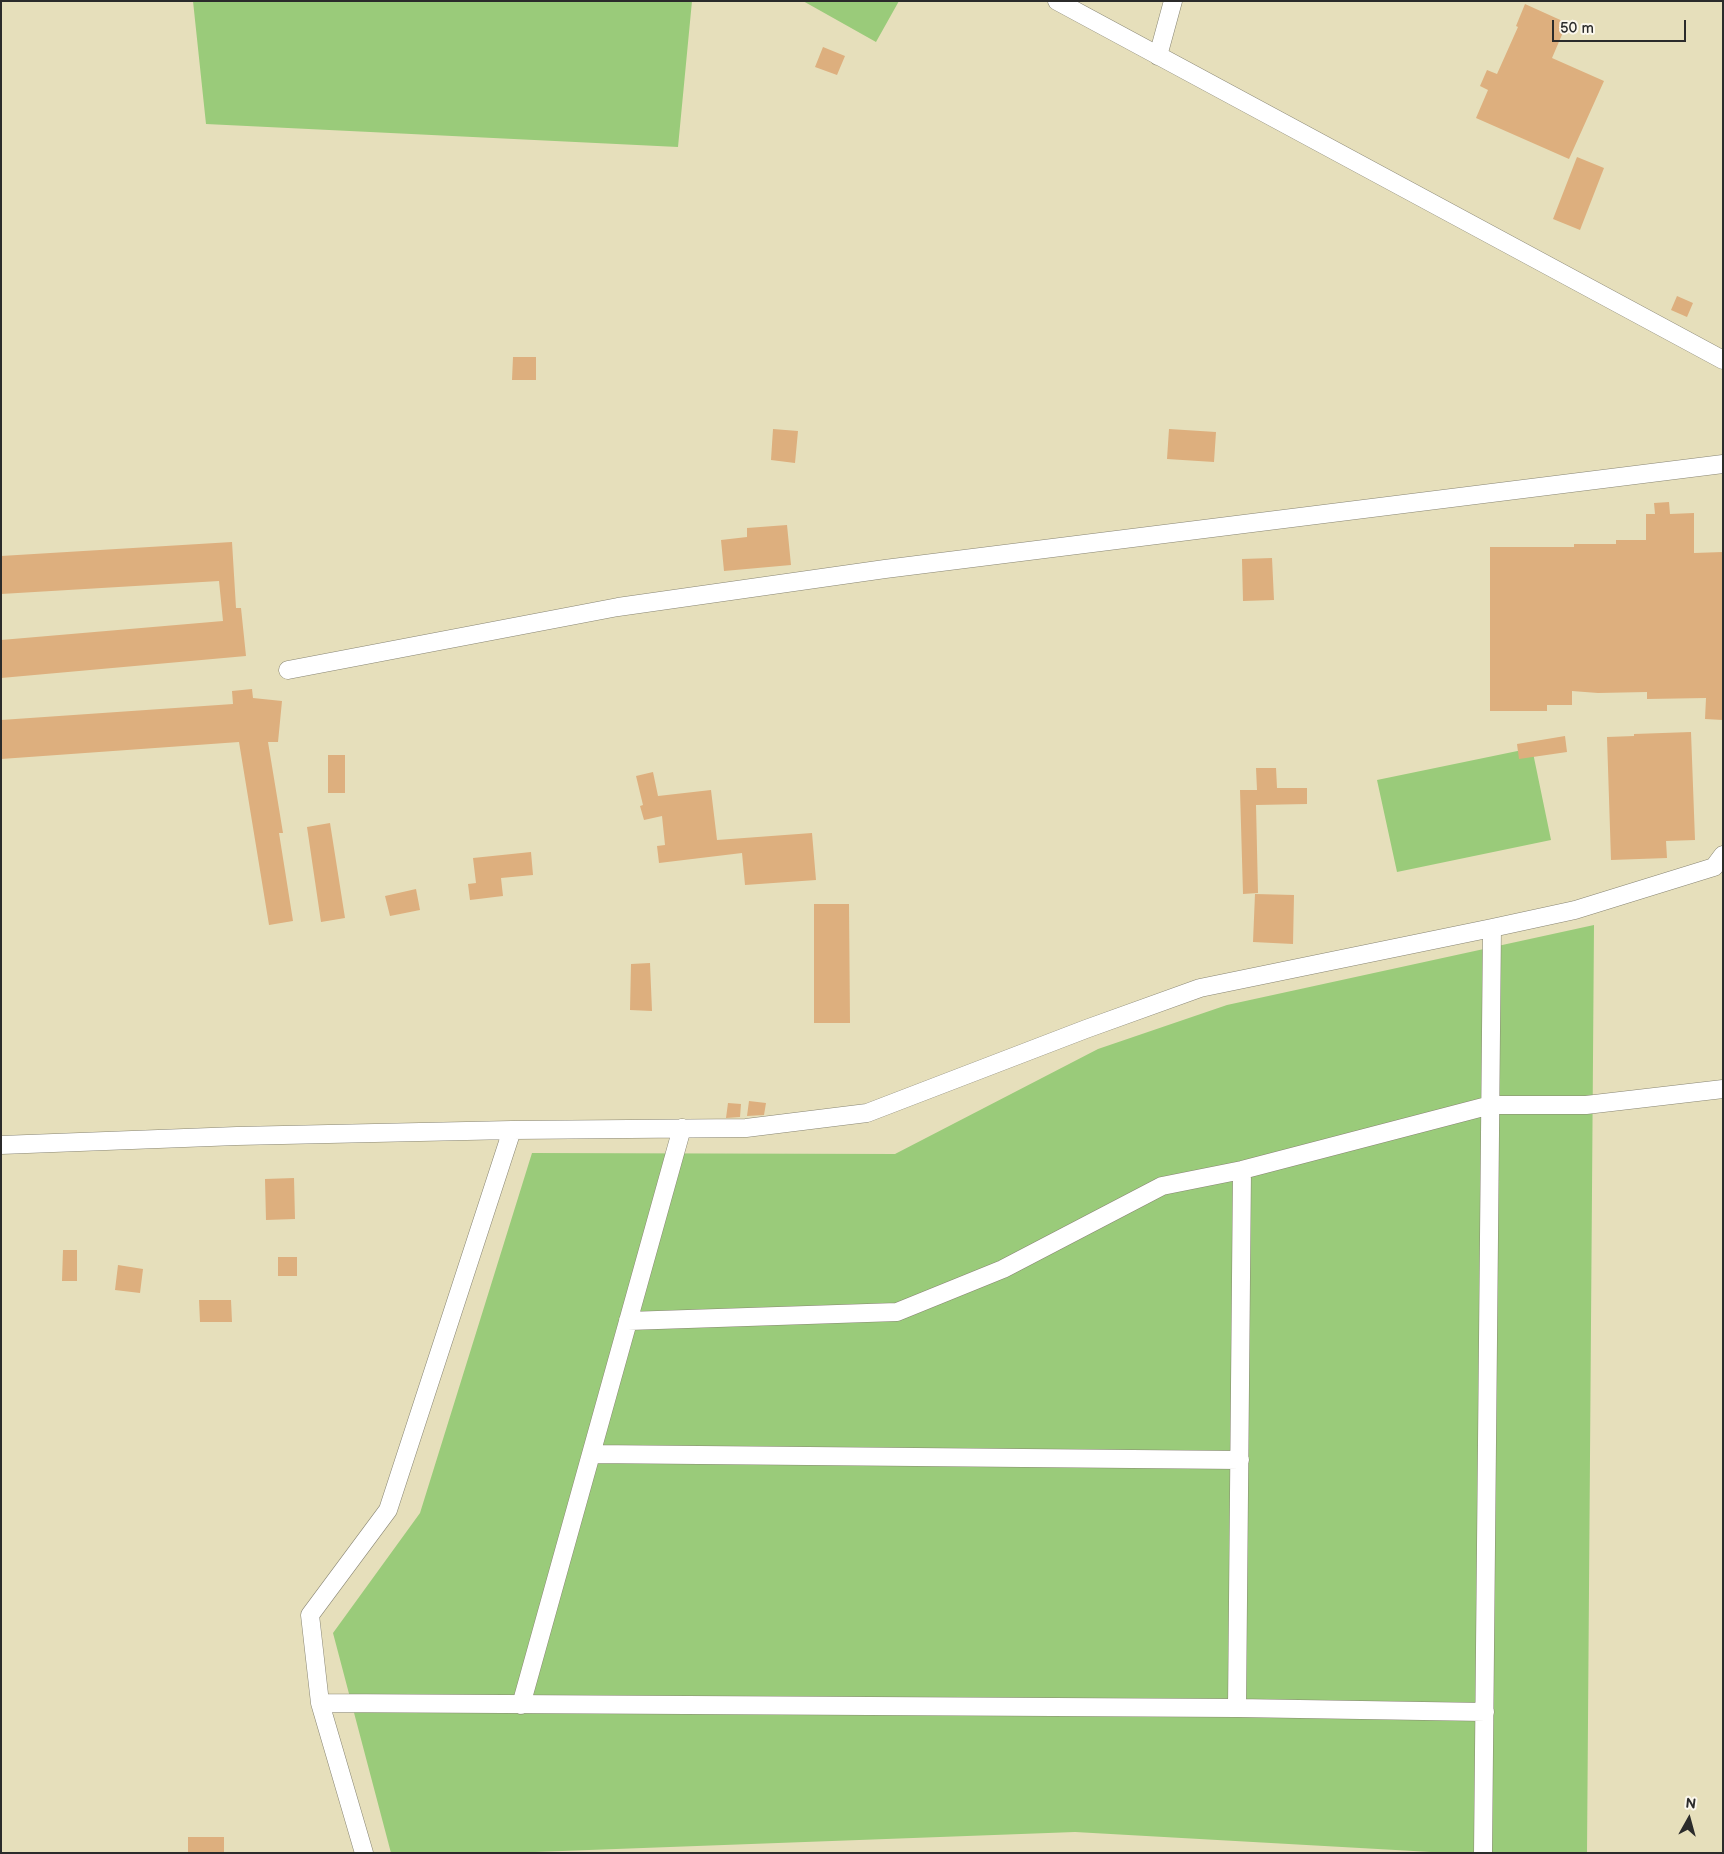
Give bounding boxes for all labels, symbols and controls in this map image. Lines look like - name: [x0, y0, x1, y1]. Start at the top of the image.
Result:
- scale bar: [1554, 10, 1688, 42]
- text: 50 m: [1560, 19, 1594, 38]
- north arrow: [1664, 1794, 1714, 1844]
- text: N: [1685, 1795, 1697, 1813]

